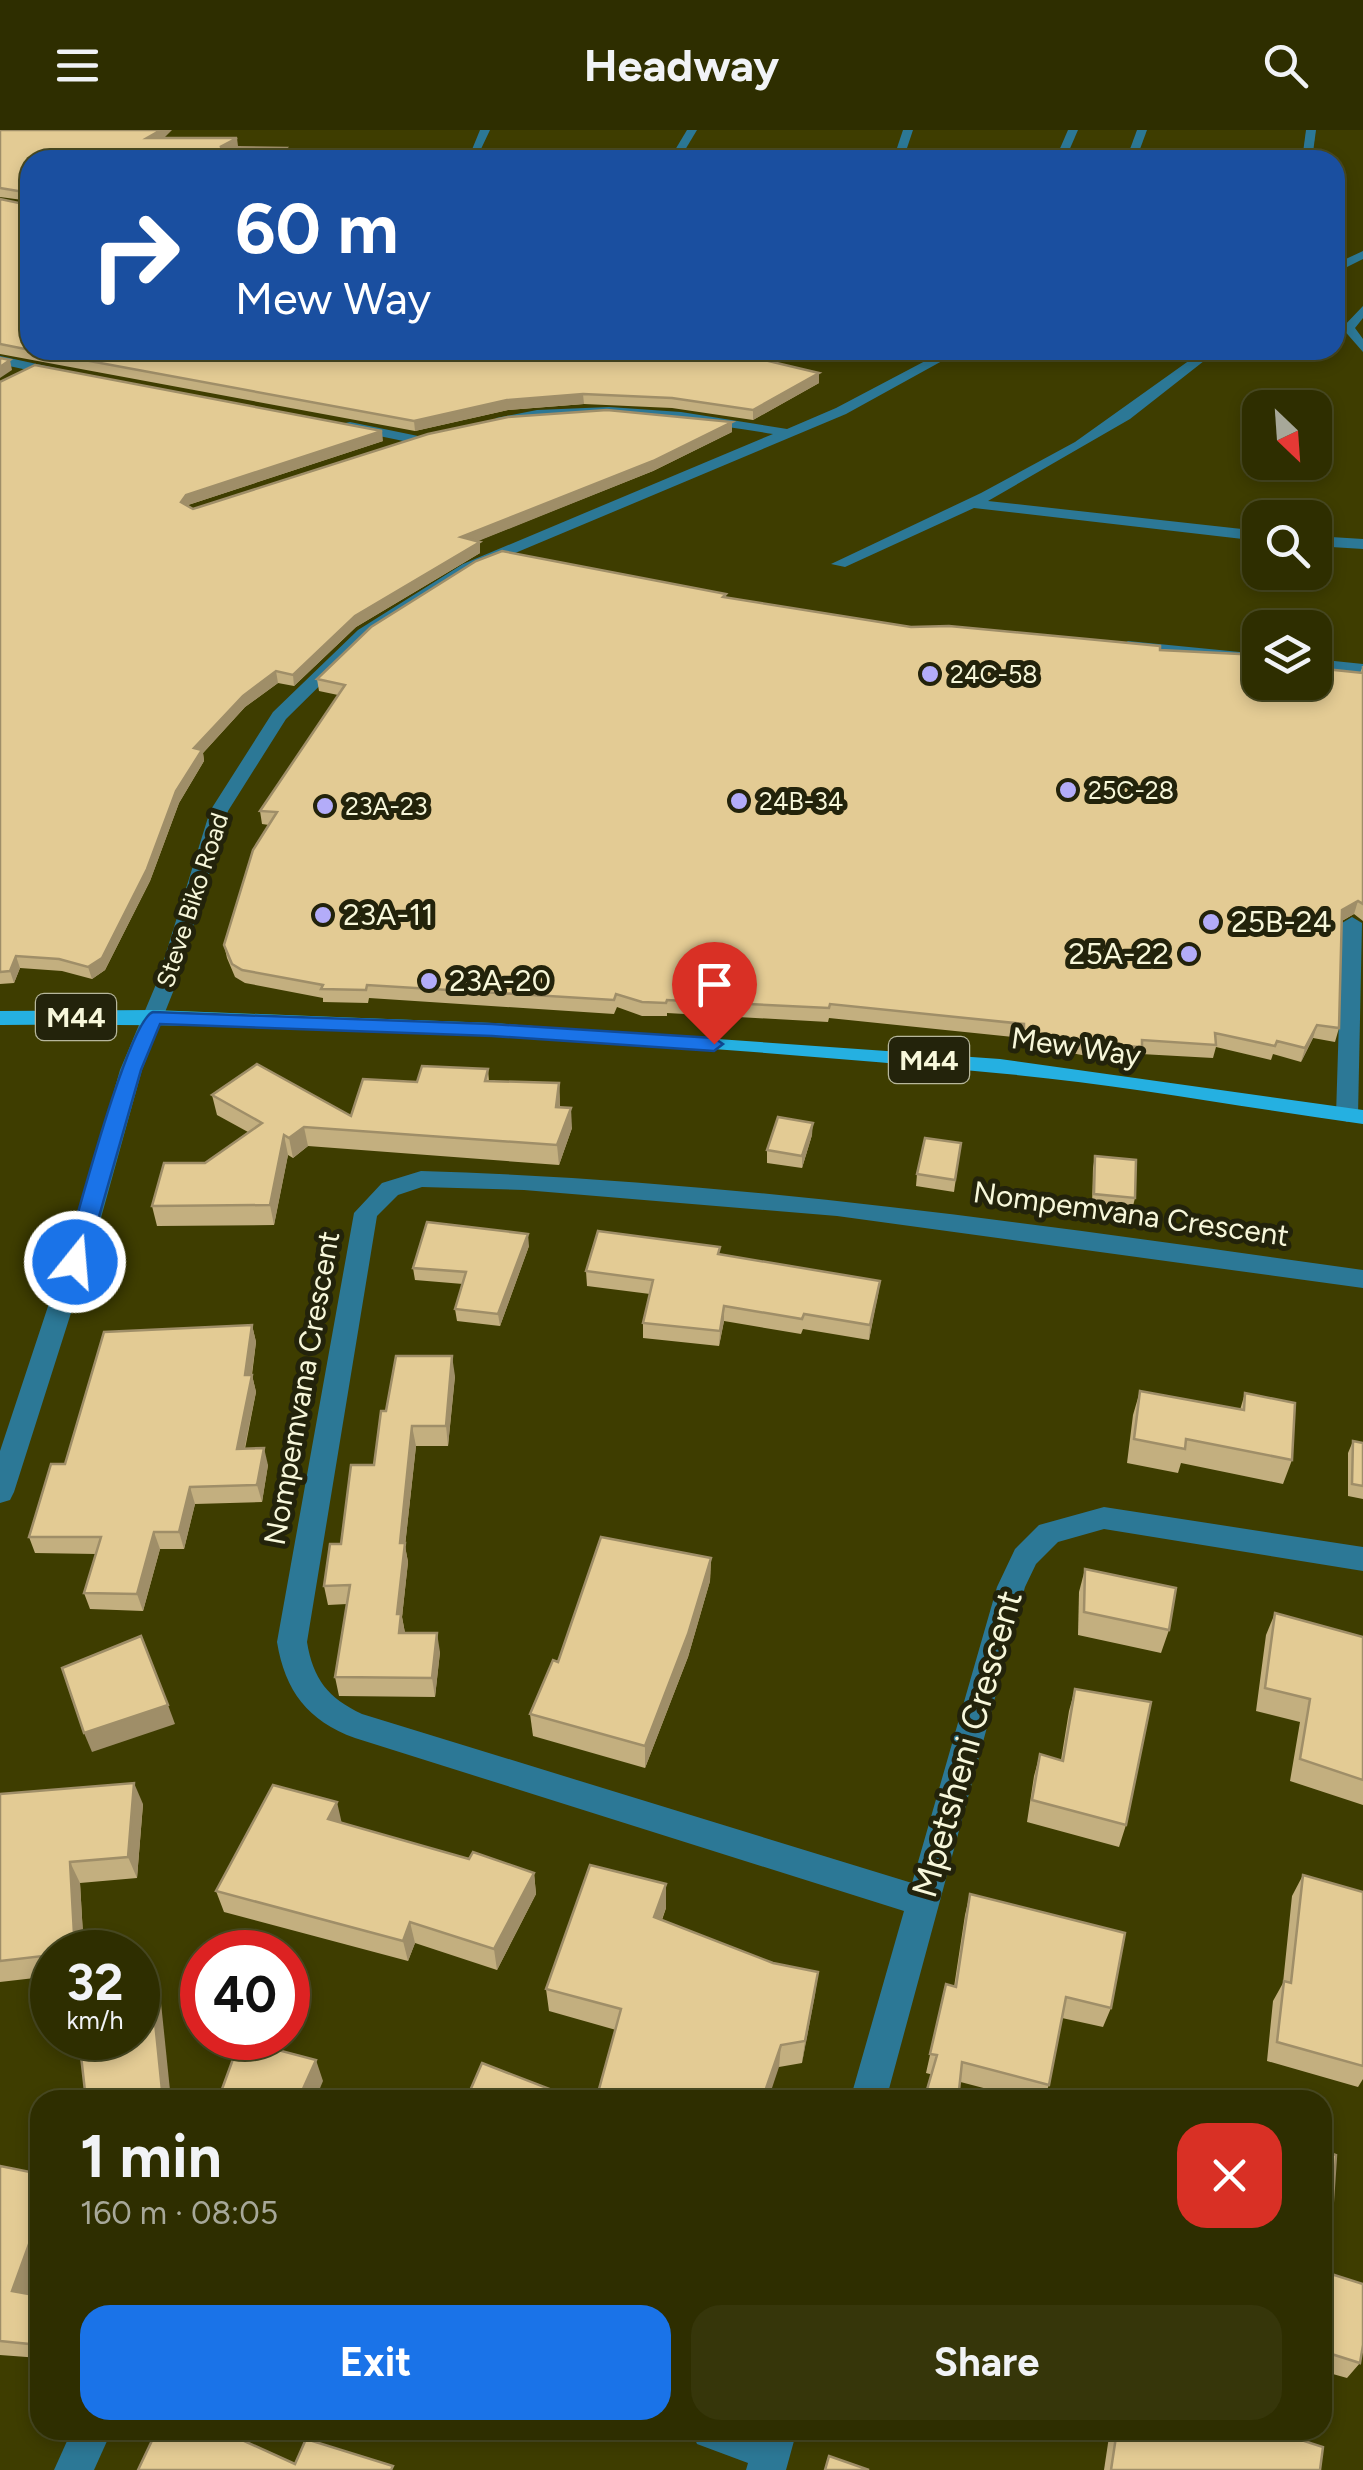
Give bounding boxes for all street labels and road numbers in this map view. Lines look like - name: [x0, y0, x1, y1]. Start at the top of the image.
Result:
- street label: Steve Biko Road: [150, 809, 234, 991]
- road number: M44: [36, 994, 116, 1040]
- street label: Mew Way: [1009, 1019, 1144, 1074]
- road number: M44: [889, 1037, 969, 1083]
- street label: Nompemvana Crescent: [971, 1173, 1291, 1254]
- street label: Nompemvana Crescent: [256, 1228, 347, 1548]
- street label: Mpetsheni Crescent: [903, 1586, 1031, 1902]

